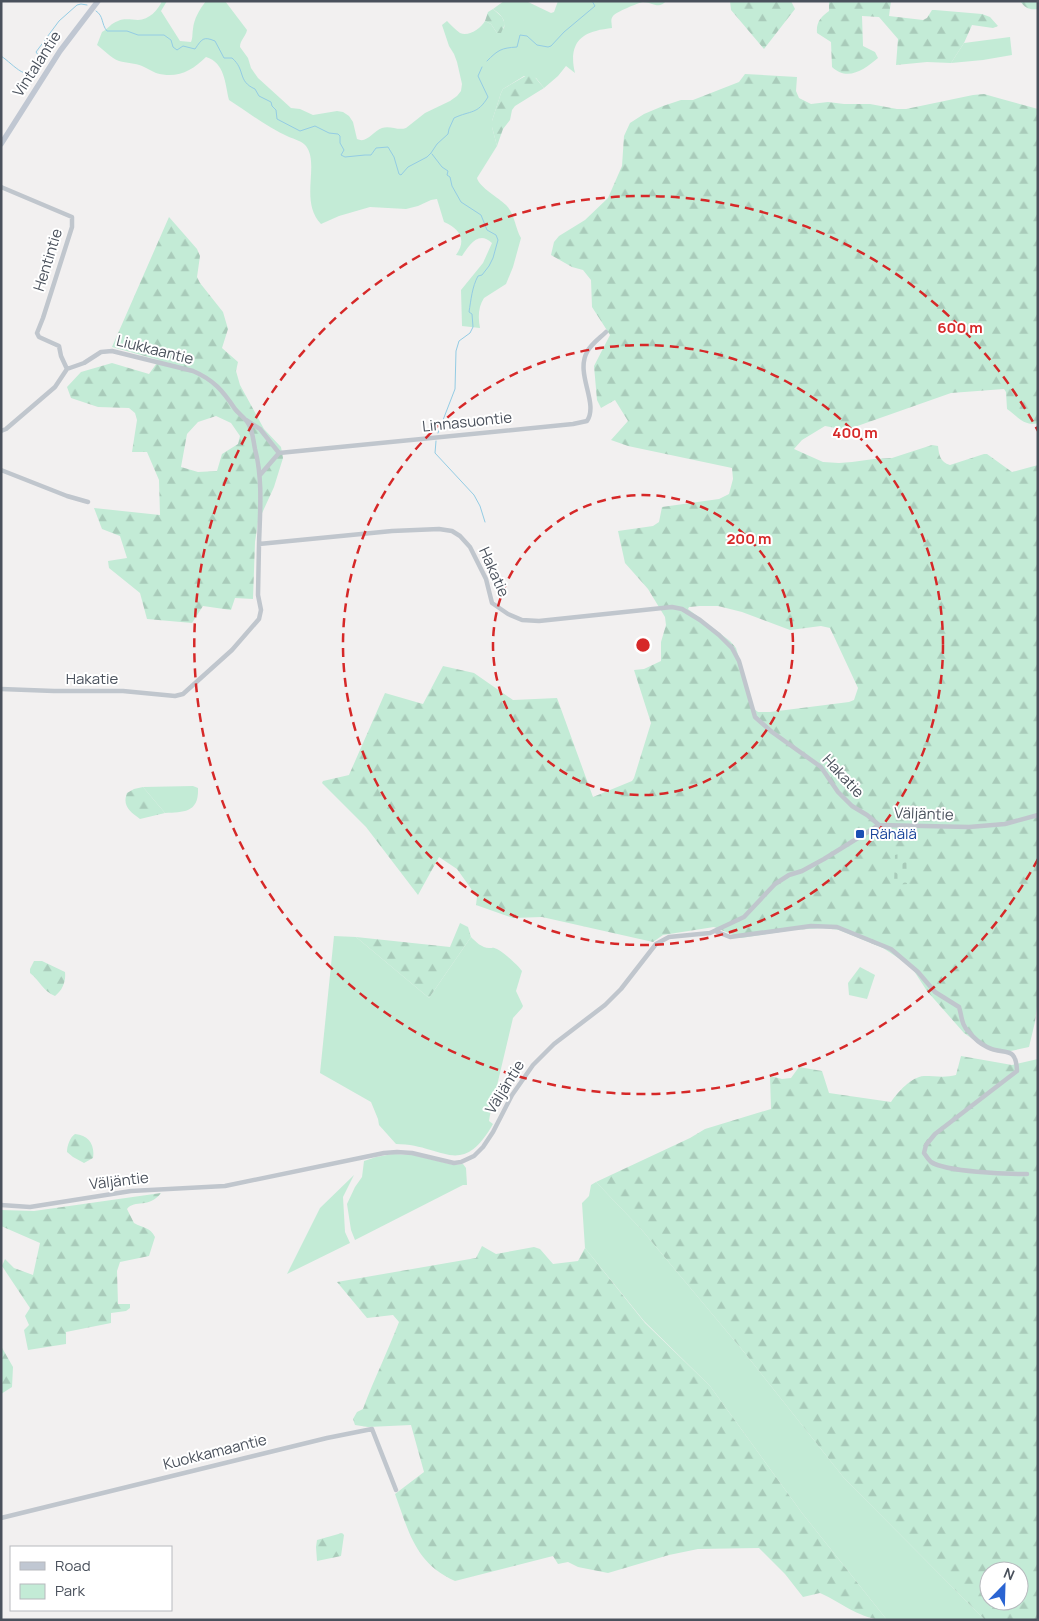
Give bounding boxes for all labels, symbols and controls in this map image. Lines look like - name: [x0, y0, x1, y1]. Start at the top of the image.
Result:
- street label: Vintalantie: [7, 27, 66, 101]
- street label: Hentintie: [28, 226, 67, 294]
- text: 600 m: [937, 317, 983, 338]
- street label: Liukkaantie: [114, 330, 196, 369]
- street label: Linnasuontie: [421, 406, 513, 437]
- text: 400 m: [832, 422, 878, 443]
- text: 200 m: [726, 528, 772, 549]
- street label: Hakatie: [474, 543, 515, 600]
- centre of rings: [634, 636, 652, 654]
- street label: Hakatie: [66, 668, 119, 689]
- street label: Hakatie: [818, 749, 869, 802]
- street label: Väljäntie: [894, 802, 954, 825]
- place label: Rähälä: [870, 823, 917, 844]
- marker: Rähälä: [854, 828, 866, 840]
- street label: Väljäntie: [480, 1056, 529, 1118]
- street label: Väljäntie: [88, 1166, 150, 1195]
- street label: Kuokkamaantie: [161, 1428, 269, 1475]
- legend: [10, 1546, 172, 1611]
- text: Road: [55, 1555, 91, 1576]
- north arrow: [979, 1561, 1029, 1611]
- text: N: [1001, 1563, 1018, 1584]
- text: Park: [55, 1580, 85, 1601]

